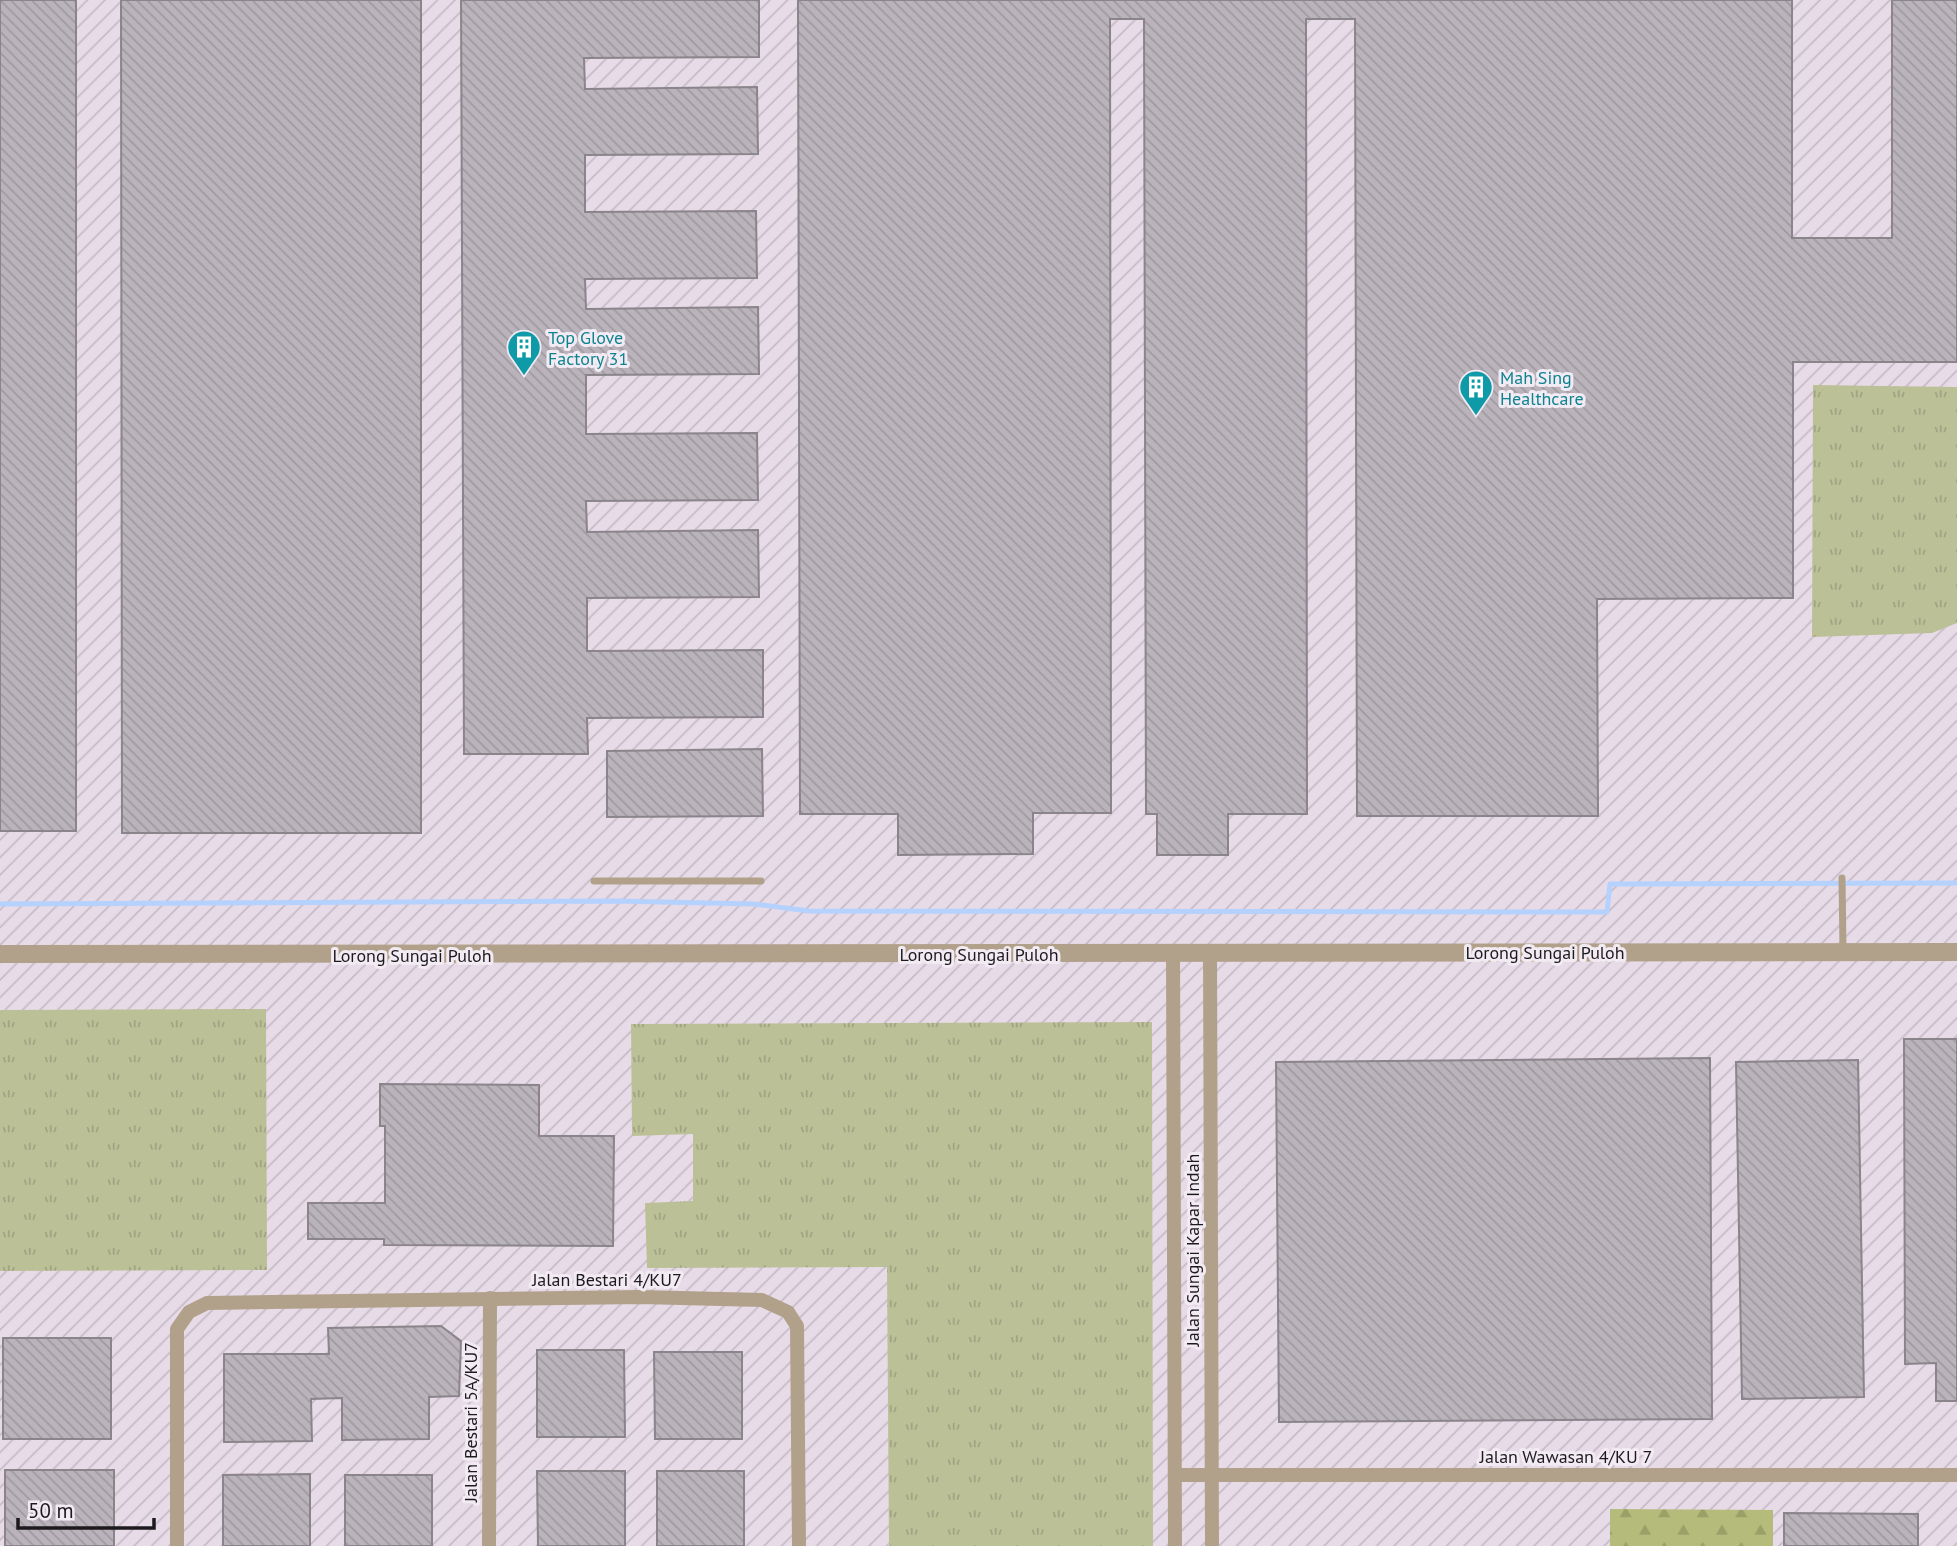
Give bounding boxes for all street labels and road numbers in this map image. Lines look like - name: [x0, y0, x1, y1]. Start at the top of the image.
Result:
- street label: Lorong Sungai Puloh: [1465, 941, 1625, 964]
- street label: Lorong Sungai Puloh: [899, 943, 1059, 966]
- street label: Lorong Sungai Puloh: [332, 944, 492, 967]
- street label: Jalan Sungai Kapar Indah: [1181, 1154, 1204, 1347]
- street label: Jalan Bestari 4/KU7: [531, 1268, 682, 1291]
- street label: Jalan Bestari 5A/KU7: [459, 1342, 482, 1503]
- street label: Jalan Wawasan 4/KU 7: [1479, 1445, 1652, 1468]

